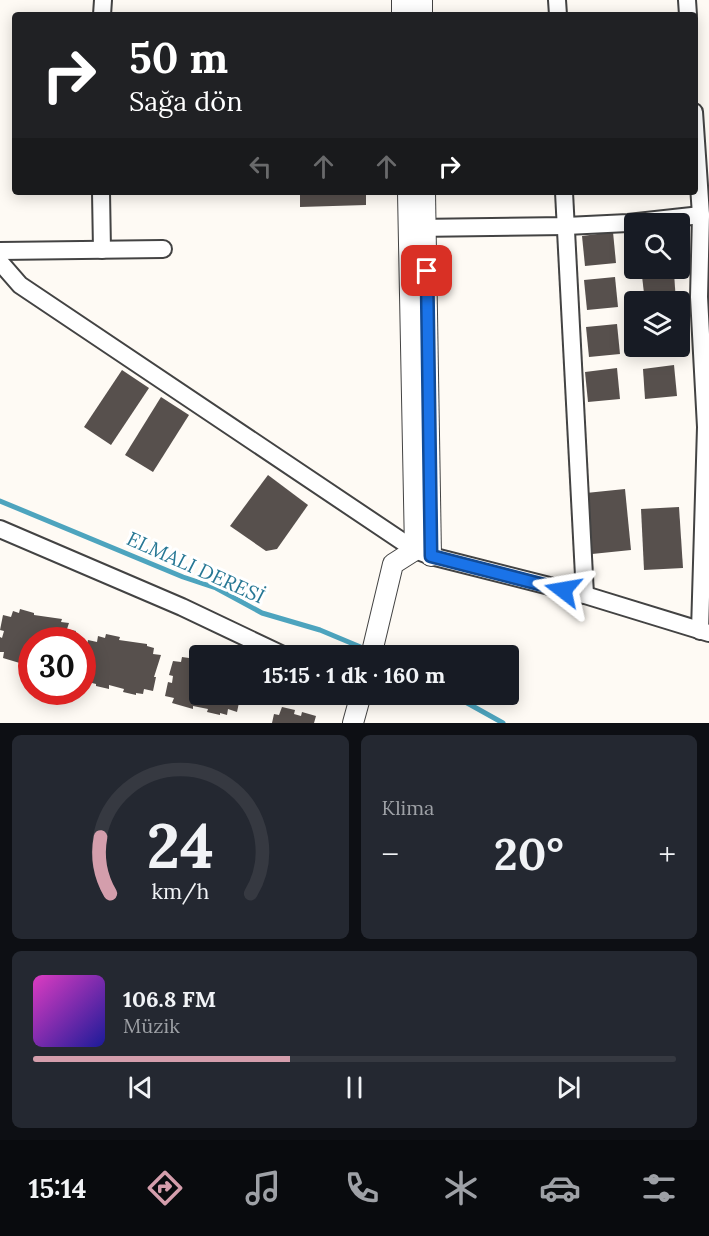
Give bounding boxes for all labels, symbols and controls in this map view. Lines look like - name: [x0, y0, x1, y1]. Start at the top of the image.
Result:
- text: 50 m: [129, 31, 228, 85]
- icon: right: [30, 36, 108, 114]
- text: Sağa dön: [129, 84, 243, 118]
- icon: left: [244, 150, 277, 183]
- icon: ahead: [307, 150, 340, 183]
- icon: ahead: [370, 150, 403, 183]
- icon: right: [433, 150, 466, 183]
- map controls: [624, 213, 690, 357]
- button: search: [624, 213, 690, 279]
- pin: [401, 245, 452, 296]
- icon: arrive: [410, 254, 443, 287]
- button: layers: [624, 291, 690, 357]
- water label: ELMALI DERESİ: [123, 525, 269, 609]
- position arrow: [531, 558, 595, 622]
- speed limit sign: 30: [18, 627, 96, 705]
- text: 15:15 · 1 dk · 160 m: [263, 661, 445, 689]
- text: Klima: [382, 795, 434, 820]
- text: 24: [147, 805, 214, 885]
- text: 20°: [494, 825, 564, 882]
- text: −: [382, 833, 399, 875]
- text: +: [658, 833, 676, 875]
- text: km/h: [151, 877, 209, 905]
- text: 106.8 FM: [123, 985, 216, 1013]
- text: Müzik: [123, 1013, 180, 1038]
- icon: previous: [124, 1071, 157, 1104]
- icon: pause: [338, 1071, 371, 1104]
- icon: next: [552, 1071, 585, 1104]
- icon: directions: [144, 1167, 186, 1209]
- icon: music: [242, 1167, 284, 1209]
- icon: phone: [341, 1167, 383, 1209]
- icon: climate: [440, 1167, 482, 1209]
- icon: car: [539, 1167, 581, 1209]
- icon: filters: [638, 1167, 680, 1209]
- text: 15:14: [28, 1171, 87, 1205]

